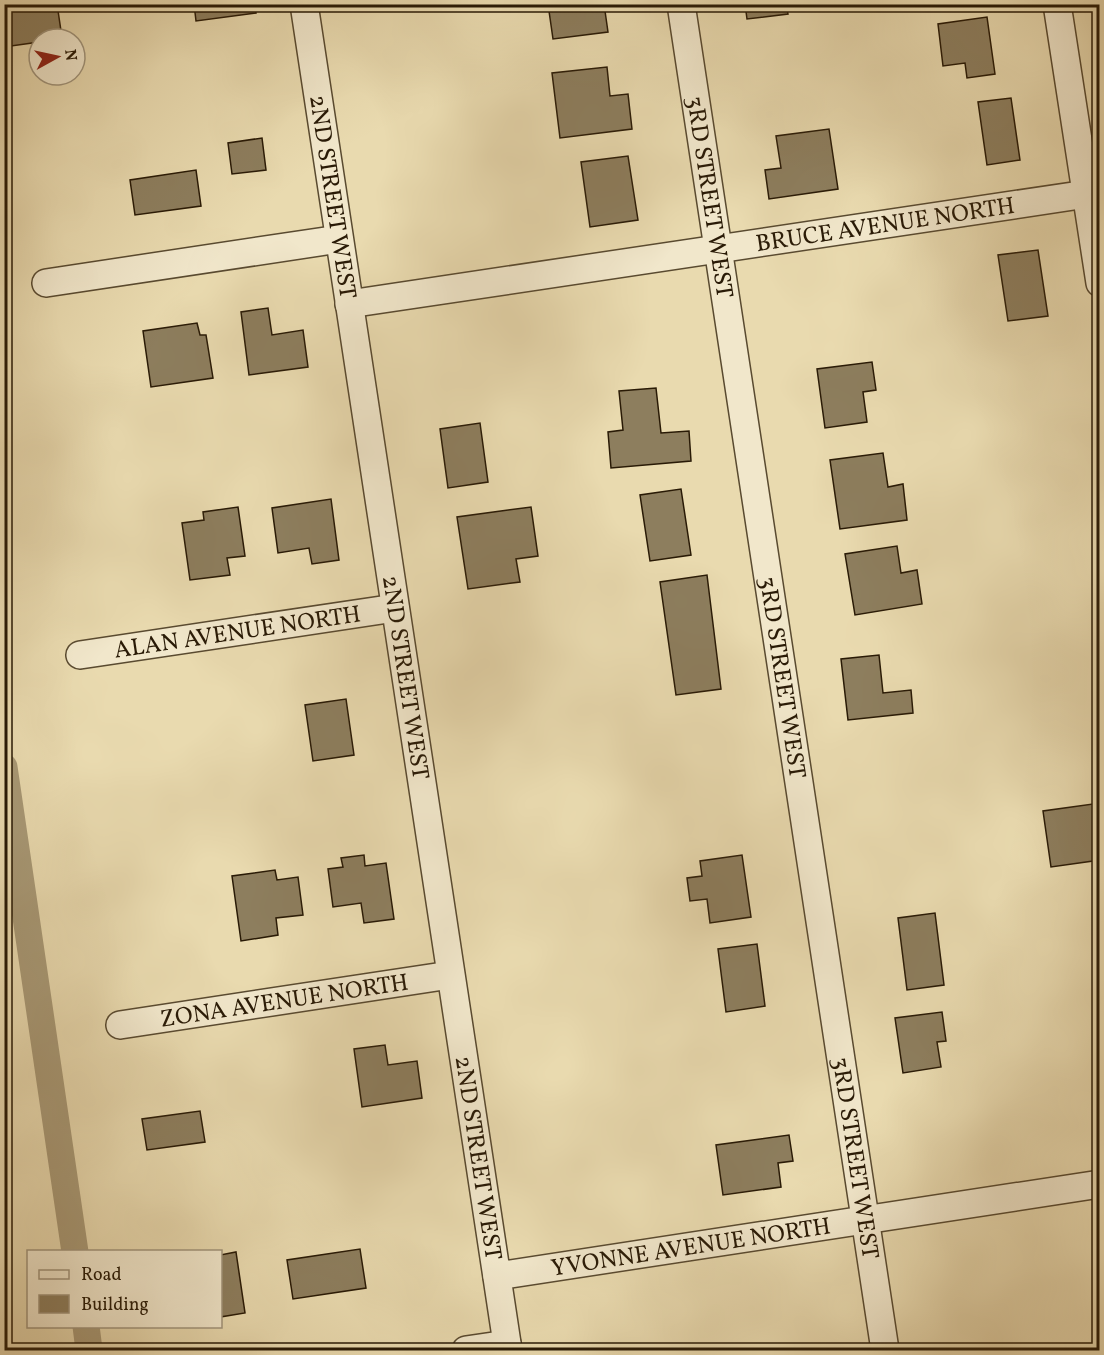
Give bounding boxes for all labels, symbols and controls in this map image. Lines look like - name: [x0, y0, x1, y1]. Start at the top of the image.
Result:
- north arrow: [27, 27, 87, 87]
- text: N: [58, 48, 82, 63]
- street label: 2ND STREET WEST: [299, 93, 363, 301]
- street label: 3RD STREET WEST: [676, 94, 740, 300]
- street label: BRUCE AVENUE NORTH: [753, 190, 1017, 262]
- street label: 2ND STREET WEST: [372, 573, 436, 782]
- street label: 3RD STREET WEST: [749, 574, 813, 781]
- street label: ALAN AVENUE NORTH: [112, 598, 363, 669]
- street label: ZONA AVENUE NORTH: [158, 967, 411, 1038]
- street label: 2ND STREET WEST: [445, 1054, 509, 1262]
- street label: 3RD STREET WEST: [822, 1055, 886, 1261]
- street label: YVONNE AVENUE NORTH: [549, 1210, 833, 1287]
- legend: [27, 1250, 222, 1328]
- text: Road: [81, 1263, 122, 1288]
- text: Building: [81, 1293, 149, 1318]

